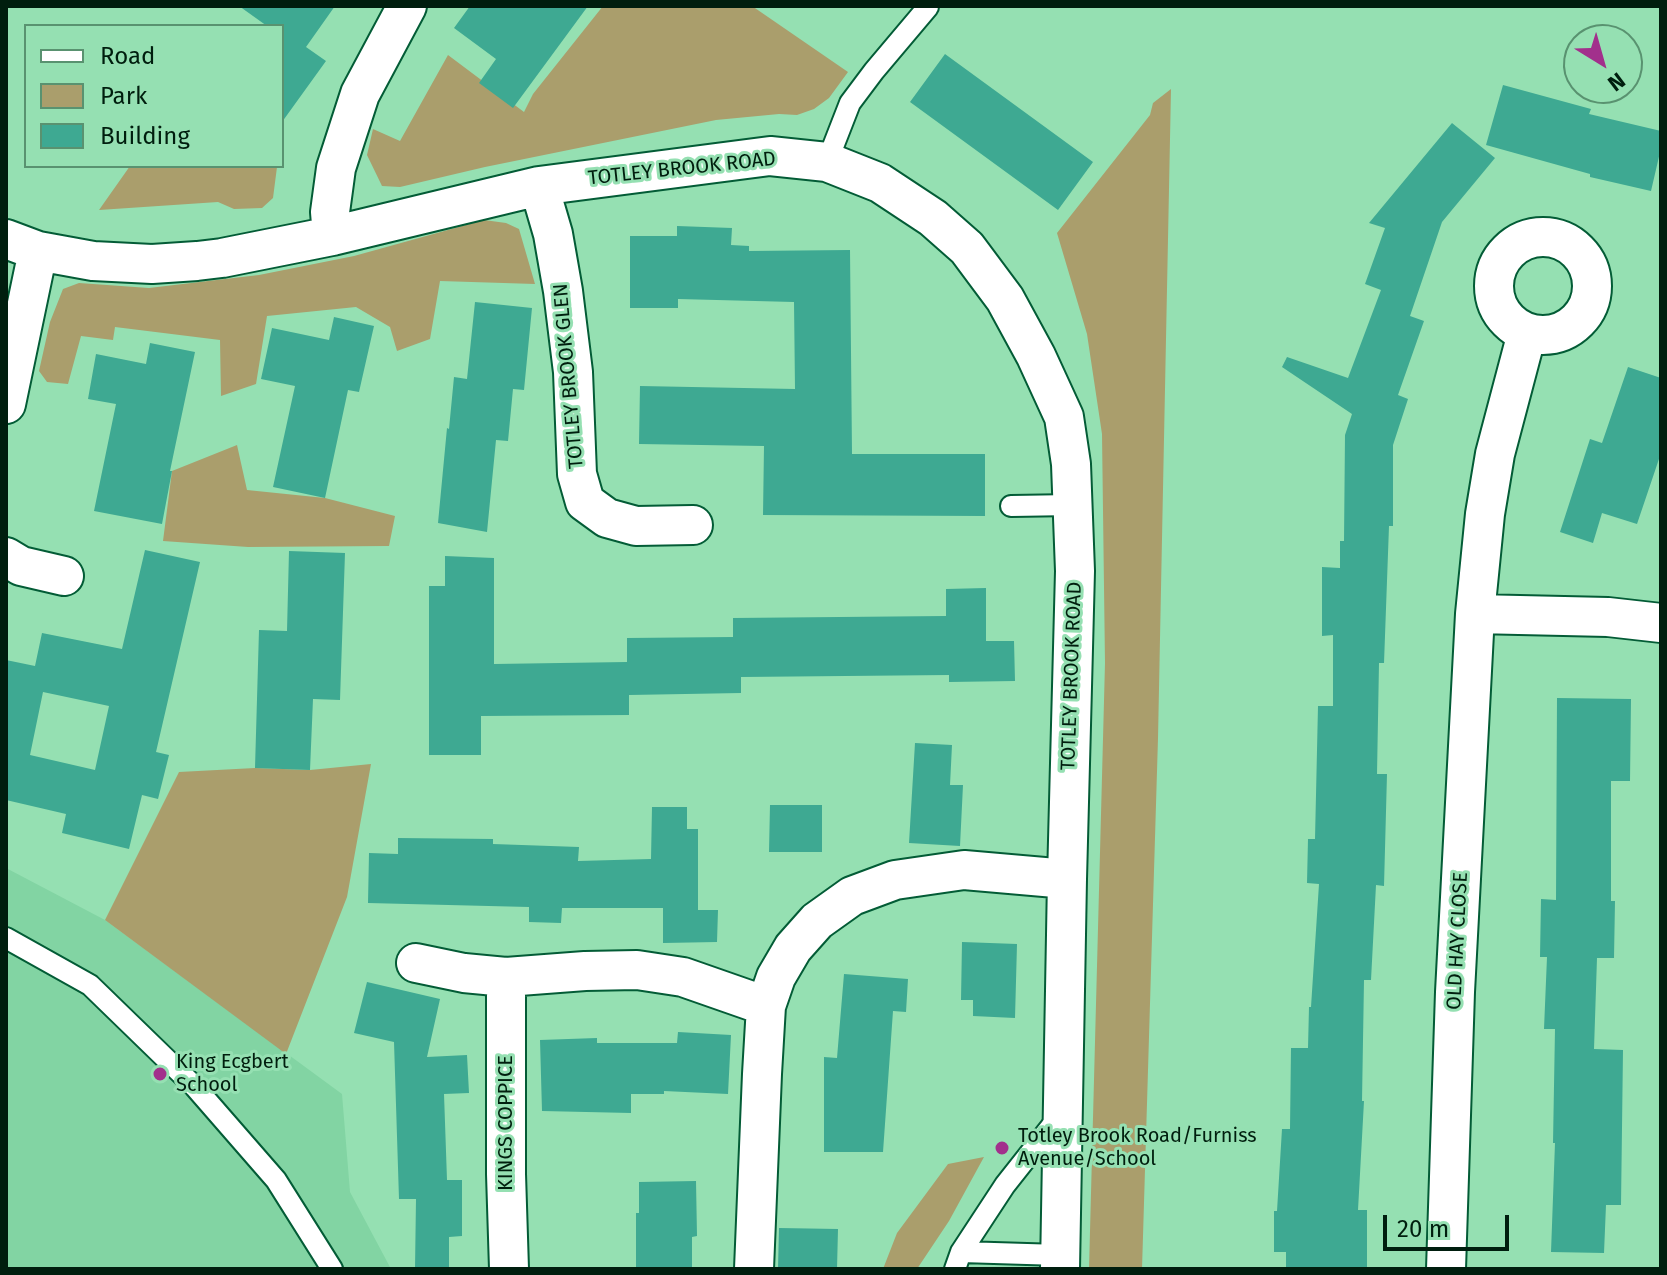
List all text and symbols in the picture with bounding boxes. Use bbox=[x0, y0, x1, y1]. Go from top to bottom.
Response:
legend bbox=[24, 24, 284, 168]
north arrow bbox=[1563, 24, 1643, 104]
text: Road bbox=[100, 42, 155, 70]
text: N bbox=[1603, 67, 1630, 97]
text: Park bbox=[100, 82, 147, 110]
text: Building bbox=[100, 122, 190, 150]
street label: TOTLEY BROOK ROAD bbox=[587, 147, 777, 191]
street label: TOTLEY BROOK GLEN bbox=[549, 282, 589, 470]
street label: TOTLEY BROOK ROAD bbox=[1057, 581, 1087, 771]
street label: OLD HAY CLOSE bbox=[1442, 871, 1474, 1011]
place label: King Ecgbert School bbox=[176, 1050, 289, 1097]
street label: KINGS COPPICE bbox=[494, 1055, 518, 1191]
marker: King Ecgbert School bbox=[151, 1065, 169, 1083]
place label: Totley Brook Road/Furniss Avenue/School bbox=[1018, 1124, 1257, 1171]
marker: Totley Brook Road/Furniss Avenue/School bbox=[993, 1139, 1011, 1157]
scale bar bbox=[1387, 1199, 1513, 1249]
text: 20 m bbox=[1397, 1215, 1449, 1243]

